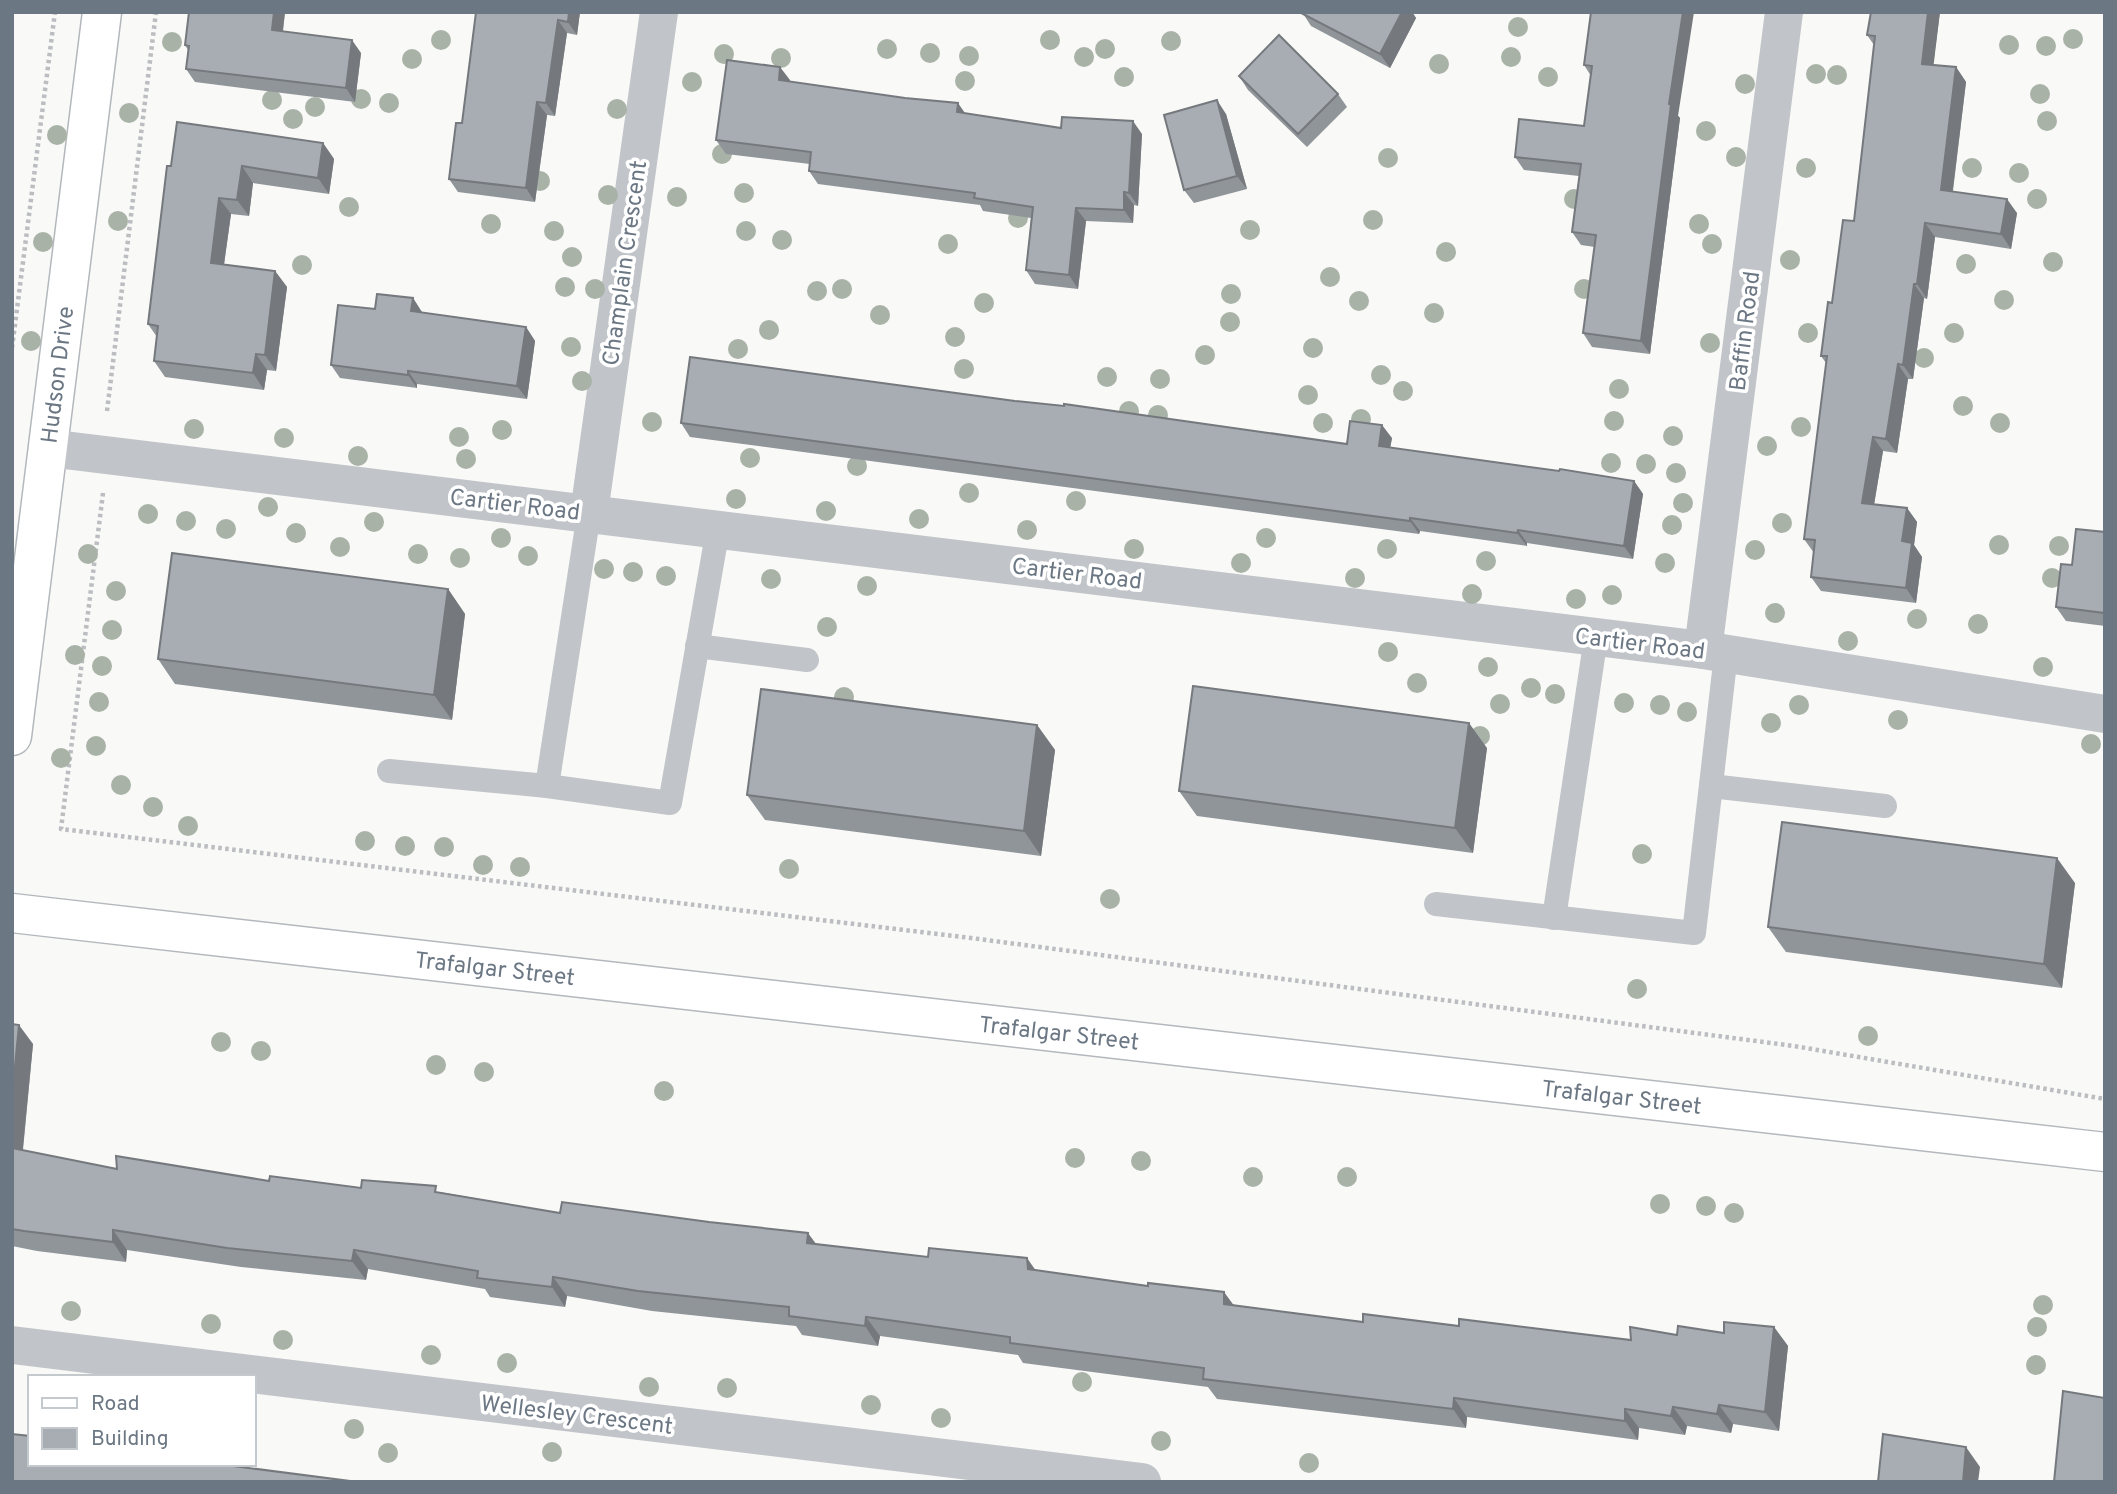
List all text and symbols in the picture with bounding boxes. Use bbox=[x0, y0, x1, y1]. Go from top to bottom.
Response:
street label: Champlain Crescent bbox=[598, 159, 655, 368]
street label: Baffin Road bbox=[1725, 270, 1768, 393]
street label: Hudson Drive bbox=[36, 305, 82, 445]
street label: Cartier Road bbox=[448, 484, 581, 529]
street label: Cartier Road bbox=[1010, 553, 1143, 598]
street label: Cartier Road bbox=[1573, 623, 1706, 668]
street label: Trafalgar Street bbox=[413, 947, 576, 994]
street label: Trafalgar Street bbox=[977, 1012, 1141, 1059]
street label: Trafalgar Street bbox=[1540, 1076, 1703, 1123]
legend bbox=[28, 1375, 256, 1466]
street label: Wellesley Crescent bbox=[479, 1390, 674, 1443]
text: Road bbox=[91, 1391, 140, 1418]
text: Building bbox=[91, 1426, 169, 1453]

